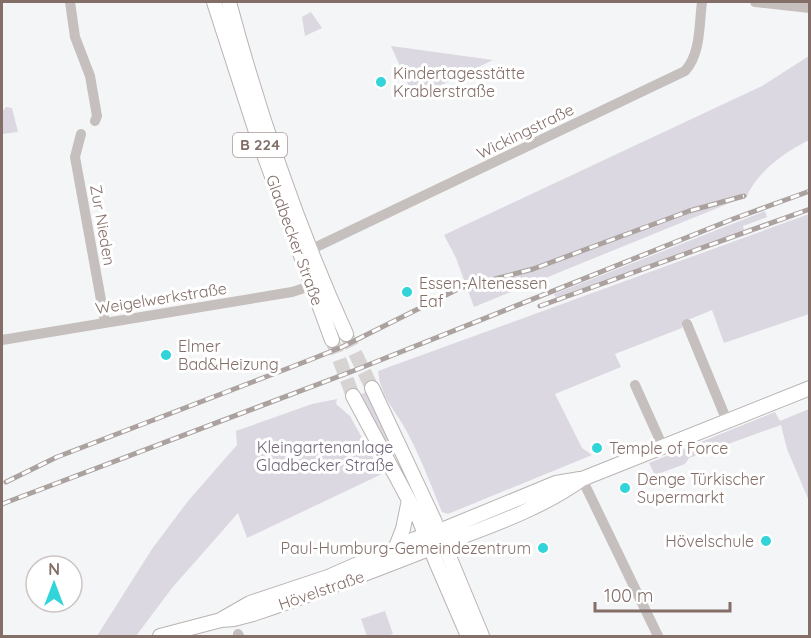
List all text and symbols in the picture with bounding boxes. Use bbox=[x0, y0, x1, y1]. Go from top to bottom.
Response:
place label: Kindertagesstätte Krablerstraße bbox=[393, 63, 525, 101]
marker: Kindertagesstätte Krablerstraße bbox=[374, 75, 388, 89]
street label: Wickingstraße bbox=[473, 99, 577, 163]
road number: B 224 bbox=[233, 133, 287, 157]
street label: Gladbecker Straße bbox=[262, 172, 328, 308]
street label: Zur Nieden bbox=[86, 183, 120, 267]
place label: Essen-Altenessen Eaf bbox=[419, 273, 548, 311]
street label: Weigelwerkstraße bbox=[94, 278, 228, 318]
marker: Essen-Altenessen Eaf bbox=[400, 285, 414, 299]
place label: Elmer Bad&Heizung bbox=[178, 336, 279, 374]
marker: Elmer Bad&Heizung bbox=[159, 348, 173, 362]
park label: Kleingartenanlage Gladbecker Straße bbox=[256, 437, 394, 475]
place label: Temple of Force bbox=[609, 438, 728, 458]
marker: Temple of Force bbox=[590, 441, 604, 455]
place label: Denge Türkischer Supermarkt bbox=[637, 469, 765, 507]
marker: Denge Türkischer Supermarkt bbox=[618, 481, 632, 495]
place label: Hövelschule bbox=[665, 531, 754, 551]
marker: Hövelschule bbox=[759, 534, 773, 548]
place label: Paul-Humburg-Gemeindezentrum bbox=[281, 538, 531, 558]
marker: Paul-Humburg-Gemeindezentrum bbox=[536, 541, 550, 555]
north arrow bbox=[24, 554, 84, 614]
text: N bbox=[48, 559, 60, 579]
street label: Hövelstraße bbox=[275, 566, 367, 614]
scale bar bbox=[595, 575, 730, 613]
text: 100 m bbox=[604, 584, 653, 607]

